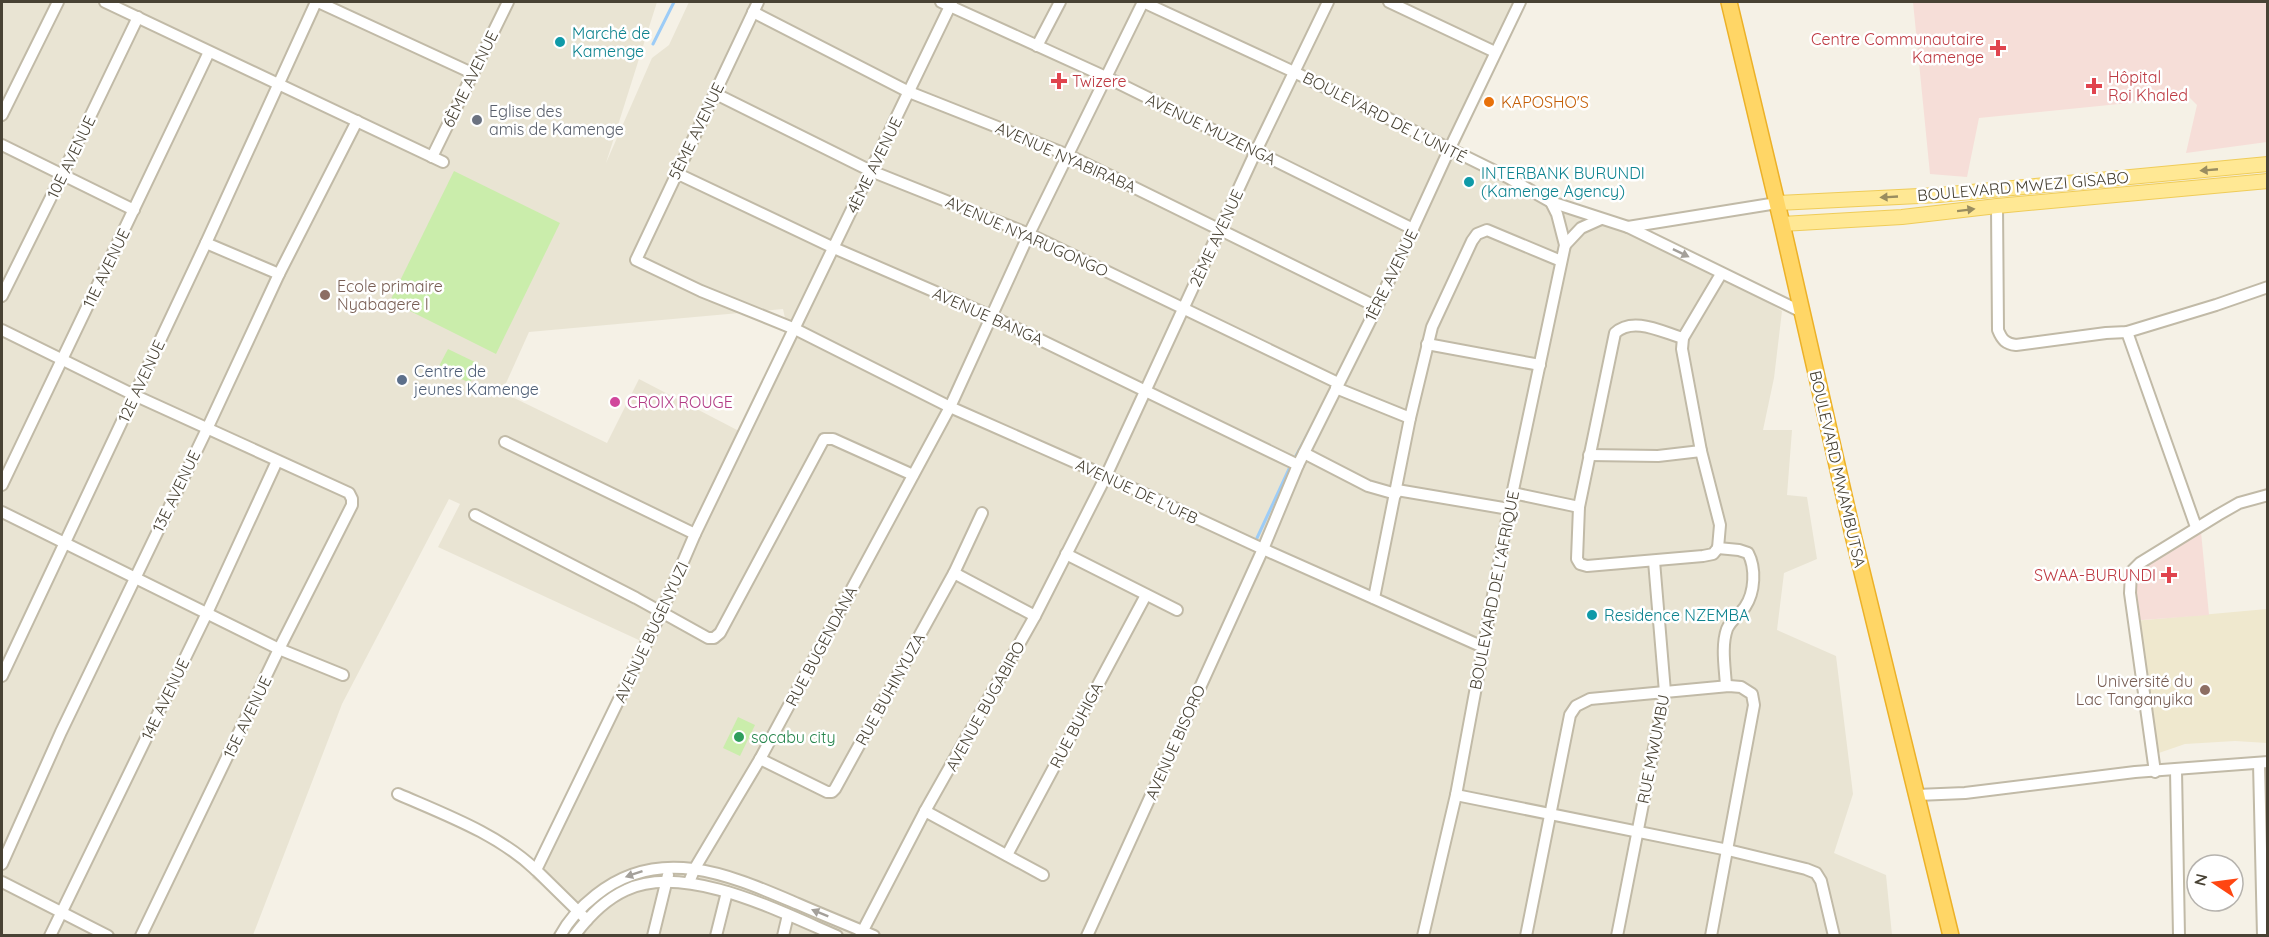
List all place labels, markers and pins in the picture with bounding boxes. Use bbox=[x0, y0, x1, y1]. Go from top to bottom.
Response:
place label: Marché de Kamenge bbox=[572, 23, 650, 61]
place label: Centre Communautaire Kamenge bbox=[1811, 29, 1984, 67]
marker: Marché de Kamenge bbox=[553, 35, 567, 49]
marker: Centre Communautaire Kamenge bbox=[1989, 39, 2007, 57]
place label: Hôpital Roi Khaled bbox=[2108, 67, 2188, 105]
place label: Twizere bbox=[1072, 71, 1127, 91]
marker: Twizere bbox=[1050, 72, 1068, 90]
marker: Hôpital Roi Khaled bbox=[2085, 77, 2103, 95]
place label: KAPOSHO'S bbox=[1501, 92, 1589, 112]
marker: KAPOSHO'S bbox=[1482, 95, 1496, 109]
place label: Eglise des amis de Kamenge bbox=[489, 101, 624, 139]
marker: Eglise des amis de Kamenge bbox=[470, 113, 484, 127]
place label: INTERBANK BURUNDI (Kamenge Agency) bbox=[1481, 163, 1645, 201]
marker: INTERBANK BURUNDI (Kamenge Agency) bbox=[1462, 175, 1476, 189]
place label: Ecole primaire Nyabagere I bbox=[337, 276, 443, 314]
marker: Ecole primaire Nyabagere I bbox=[318, 288, 332, 302]
place label: Centre de jeunes Kamenge bbox=[413, 361, 539, 399]
marker: Centre de jeunes Kamenge bbox=[395, 373, 409, 387]
place label: CROIX ROUGE bbox=[627, 392, 733, 412]
marker: CROIX ROUGE bbox=[608, 395, 622, 409]
place label: SWAA-BURUNDI bbox=[2034, 565, 2156, 585]
marker: SWAA-BURUNDI bbox=[2160, 566, 2178, 584]
place label: Residence NZEMBA bbox=[1604, 605, 1749, 625]
marker: Residence NZEMBA bbox=[1585, 608, 1599, 622]
place label: Université du Lac Tanganyika bbox=[2076, 671, 2193, 709]
marker: Université du Lac Tanganyika bbox=[2198, 683, 2212, 697]
place label: socabu city bbox=[751, 727, 836, 747]
marker: socabu city bbox=[732, 730, 746, 744]

